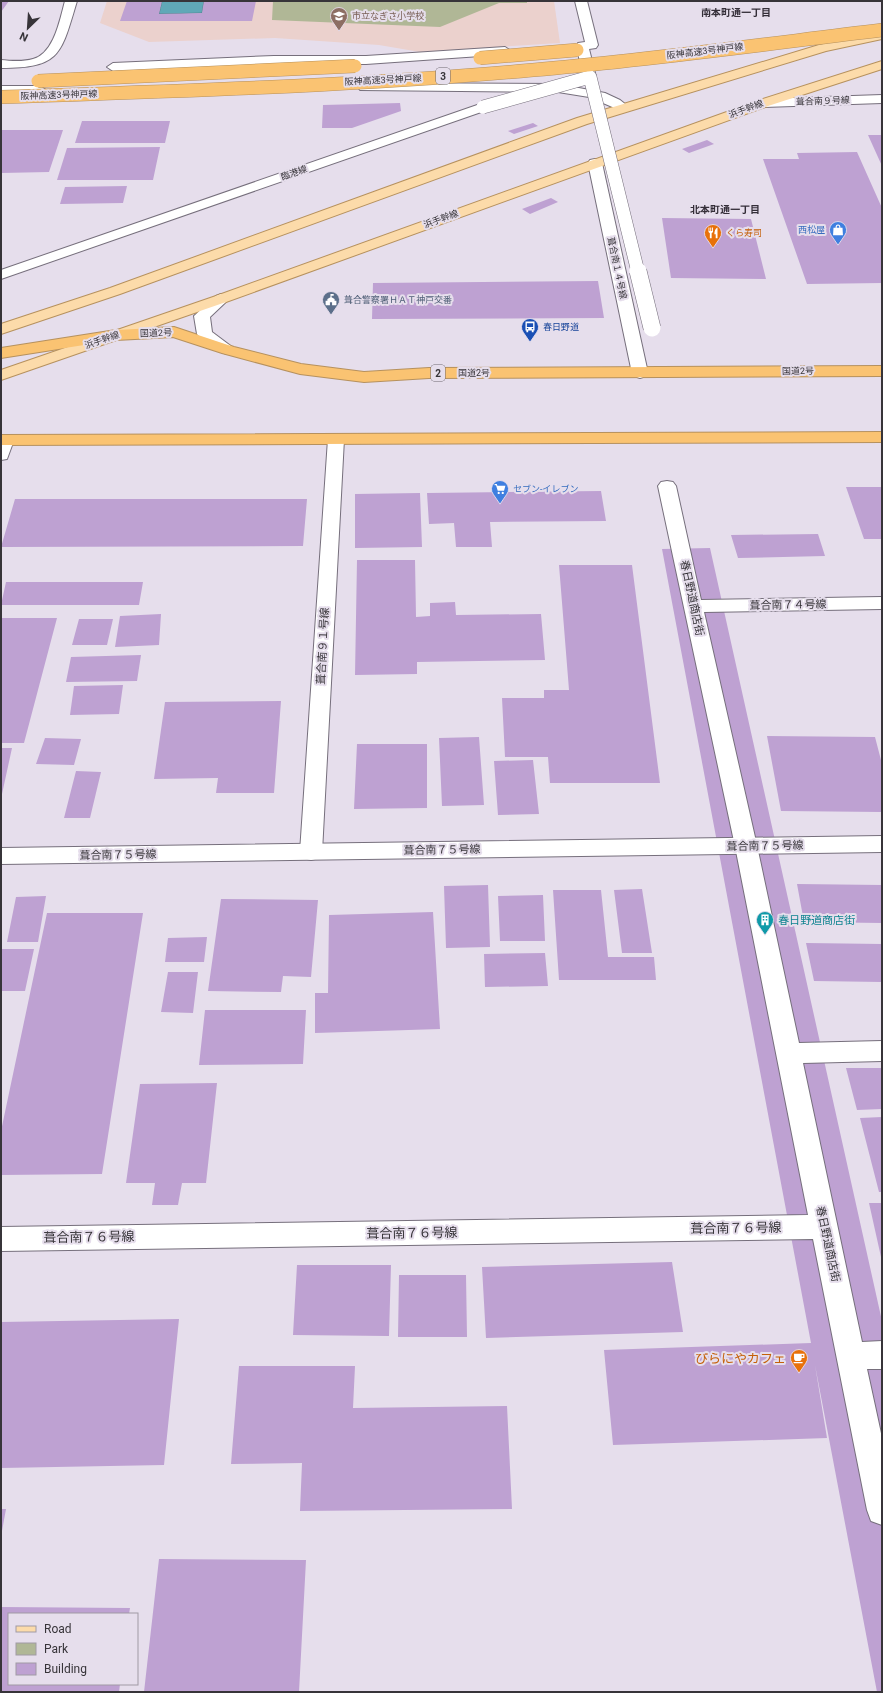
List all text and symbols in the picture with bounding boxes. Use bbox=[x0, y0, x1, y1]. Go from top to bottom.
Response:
school or university icon: 市立なぎさ小学校 bbox=[329, 6, 349, 31]
district label: 南本町通一丁目 bbox=[701, 7, 771, 18]
north arrow bbox=[8, 8, 48, 48]
place label: 市立なぎさ小学校 bbox=[352, 11, 424, 21]
text: N bbox=[18, 29, 30, 44]
street label: 阪神高速3号神戸線 bbox=[666, 41, 745, 61]
road number: 3 bbox=[436, 68, 450, 84]
street label: 阪神高速3号神戸線 bbox=[344, 73, 423, 87]
street label: 阪神高速3号神戸線 bbox=[20, 89, 99, 101]
street label: 葺合南９号線 bbox=[796, 95, 851, 107]
street label: 浜手幹線 bbox=[727, 98, 766, 120]
street label: 臨港線 bbox=[280, 164, 309, 182]
district label: 北本町通一丁目 bbox=[690, 204, 760, 215]
street label: 浜手幹線 bbox=[422, 208, 461, 230]
shop icon: 西松屋 bbox=[828, 220, 848, 245]
restaurant icon: くら寿司 bbox=[703, 223, 723, 248]
place label: 西松屋 bbox=[798, 225, 825, 235]
place label: くら寿司 bbox=[726, 228, 762, 238]
street label: 葺合南１４号線 bbox=[606, 236, 629, 301]
public building icon: 葺合警察署ＨＡＴ神戸交番 bbox=[321, 290, 341, 315]
place label: 葺合警察署ＨＡＴ神戸交番 bbox=[344, 295, 452, 305]
bus stop icon: 春日野道 bbox=[520, 317, 540, 342]
place label: 春日野道 bbox=[543, 322, 579, 332]
street label: 国道2号 bbox=[140, 327, 172, 339]
street label: 浜手幹線 bbox=[83, 329, 122, 351]
road number: 2 bbox=[431, 365, 445, 381]
street label: 国道2号 bbox=[782, 366, 814, 376]
street label: 国道2号 bbox=[458, 368, 490, 378]
supermarket icon: セブン-イレブン bbox=[490, 479, 510, 504]
place label: セブン-イレブン bbox=[513, 484, 579, 494]
street label: 春日野道商店街 bbox=[678, 559, 706, 637]
street label: 葺合南７４号線 bbox=[749, 598, 827, 612]
street label: 葺合南９１号線 bbox=[314, 607, 332, 685]
street label: 葺合南７５号線 bbox=[726, 839, 804, 853]
street label: 葺合南７５号線 bbox=[403, 843, 481, 857]
street label: 葺合南７５号線 bbox=[79, 848, 157, 862]
building icon: 春日野道商店街 bbox=[755, 910, 775, 935]
place label: 春日野道商店街 bbox=[778, 914, 855, 927]
street label: 春日野道商店街 bbox=[814, 1205, 842, 1283]
street label: 葺合南７６号線 bbox=[690, 1220, 782, 1236]
street label: 葺合南７６号線 bbox=[366, 1225, 458, 1241]
street label: 葺合南７６号線 bbox=[43, 1229, 135, 1245]
cafe icon: ぴらにやカフェ bbox=[789, 1348, 809, 1373]
place label: ぴらにやカフェ bbox=[695, 1351, 786, 1366]
legend bbox=[8, 1613, 138, 1685]
text: Road bbox=[44, 1622, 72, 1636]
text: Park bbox=[44, 1642, 69, 1656]
text: Building bbox=[44, 1662, 87, 1676]

